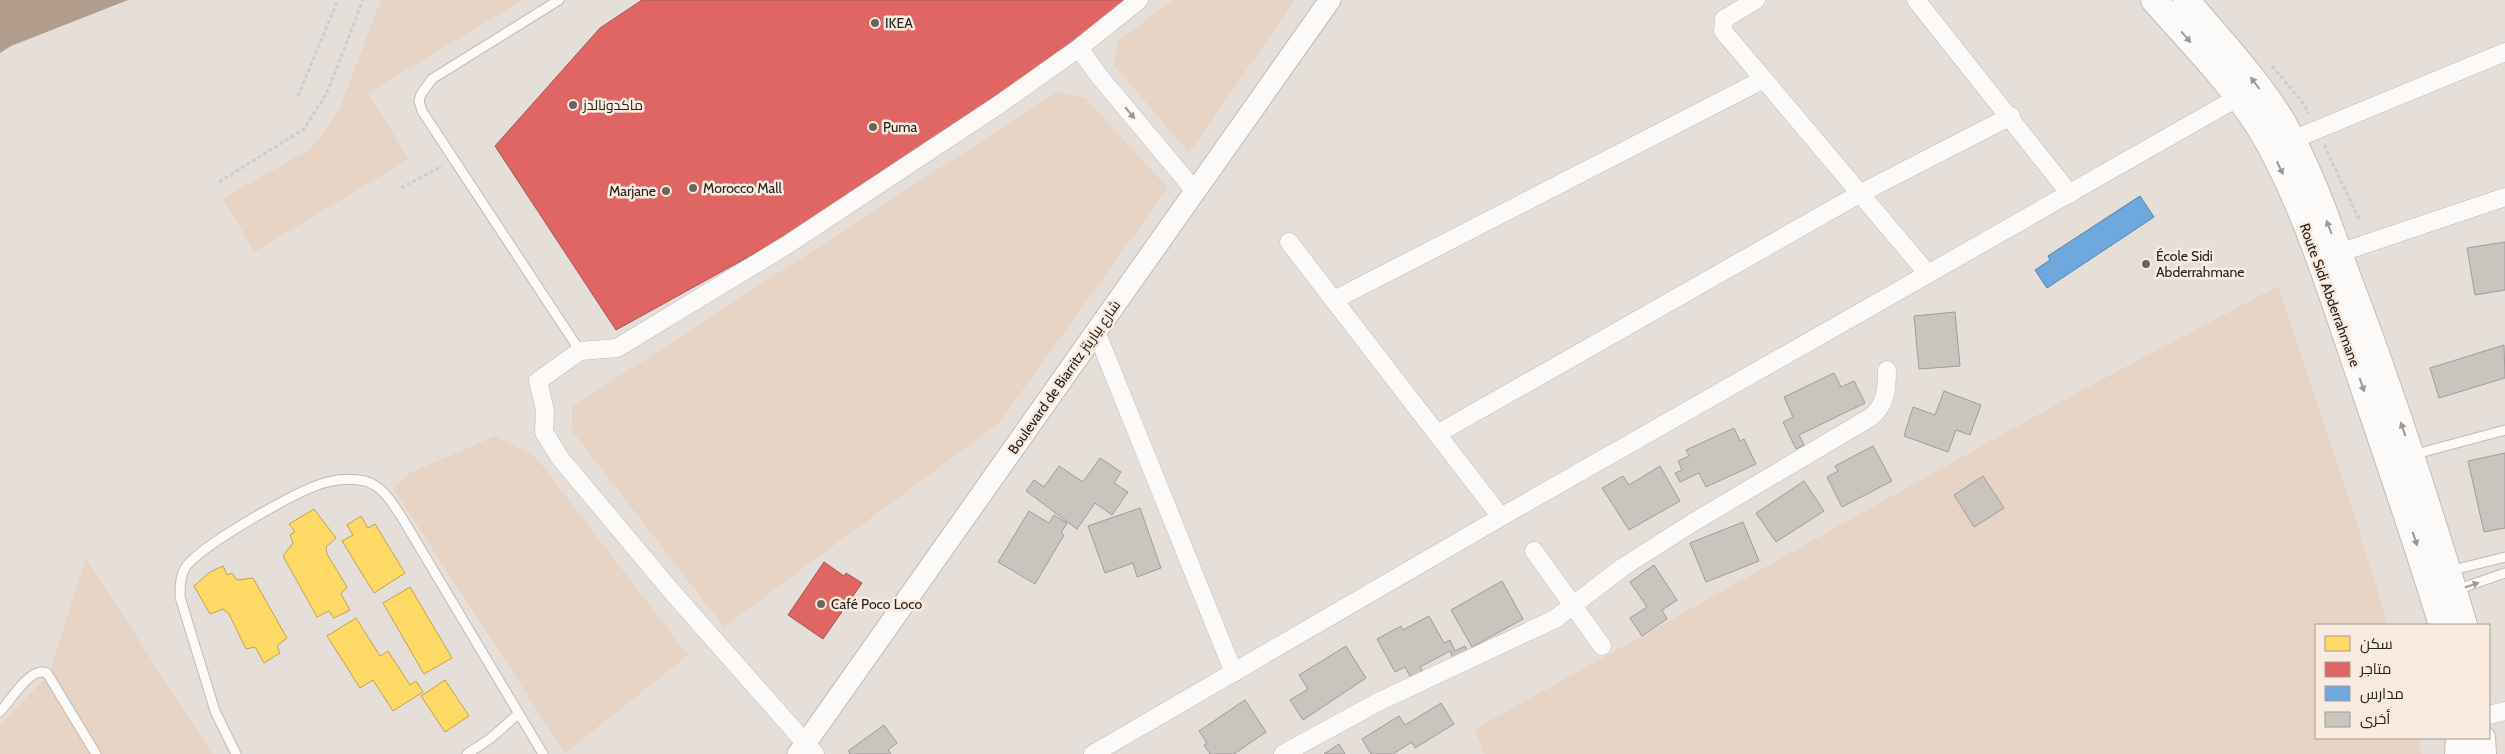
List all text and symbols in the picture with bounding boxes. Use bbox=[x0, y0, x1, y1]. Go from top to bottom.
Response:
place label: IKEA bbox=[885, 14, 913, 32]
marker: IKEA bbox=[869, 17, 881, 29]
one-way arrow bbox=[2180, 30, 2191, 43]
one-way arrow bbox=[2250, 76, 2260, 90]
place label: ماكدونالدز bbox=[582, 96, 643, 114]
marker: ماكدونالدز bbox=[567, 99, 579, 111]
one-way arrow bbox=[1124, 107, 1135, 119]
place label: Puma bbox=[883, 118, 918, 136]
marker: Puma bbox=[867, 121, 879, 133]
one-way arrow bbox=[2277, 161, 2285, 175]
place label: Morocco Mall bbox=[703, 179, 783, 197]
place label: Marjane bbox=[609, 182, 656, 200]
marker: Morocco Mall bbox=[687, 182, 699, 194]
marker: Marjane bbox=[660, 185, 672, 197]
one-way arrow bbox=[2325, 219, 2333, 234]
street label: Route Sidi Abderrahmane bbox=[2296, 221, 2364, 369]
place label: École Sidi Abderrahmane bbox=[2156, 247, 2244, 281]
marker: École Sidi Abderrahmane bbox=[2140, 258, 2152, 270]
street label: Boulevard de Biarritz شارع بياريتز bbox=[1004, 297, 1124, 457]
one-way arrow bbox=[2359, 378, 2367, 393]
one-way arrow bbox=[2399, 421, 2406, 436]
one-way arrow bbox=[2411, 532, 2419, 547]
one-way arrow bbox=[2464, 581, 2479, 588]
place label: Café Poco Loco bbox=[831, 595, 923, 613]
marker: Café Poco Loco bbox=[815, 598, 827, 610]
legend bbox=[2315, 624, 2490, 739]
text: سكن bbox=[2360, 635, 2393, 654]
text: متاجر bbox=[2359, 660, 2391, 678]
text: مدارس bbox=[2360, 685, 2404, 704]
text: أخرى bbox=[2360, 709, 2390, 729]

